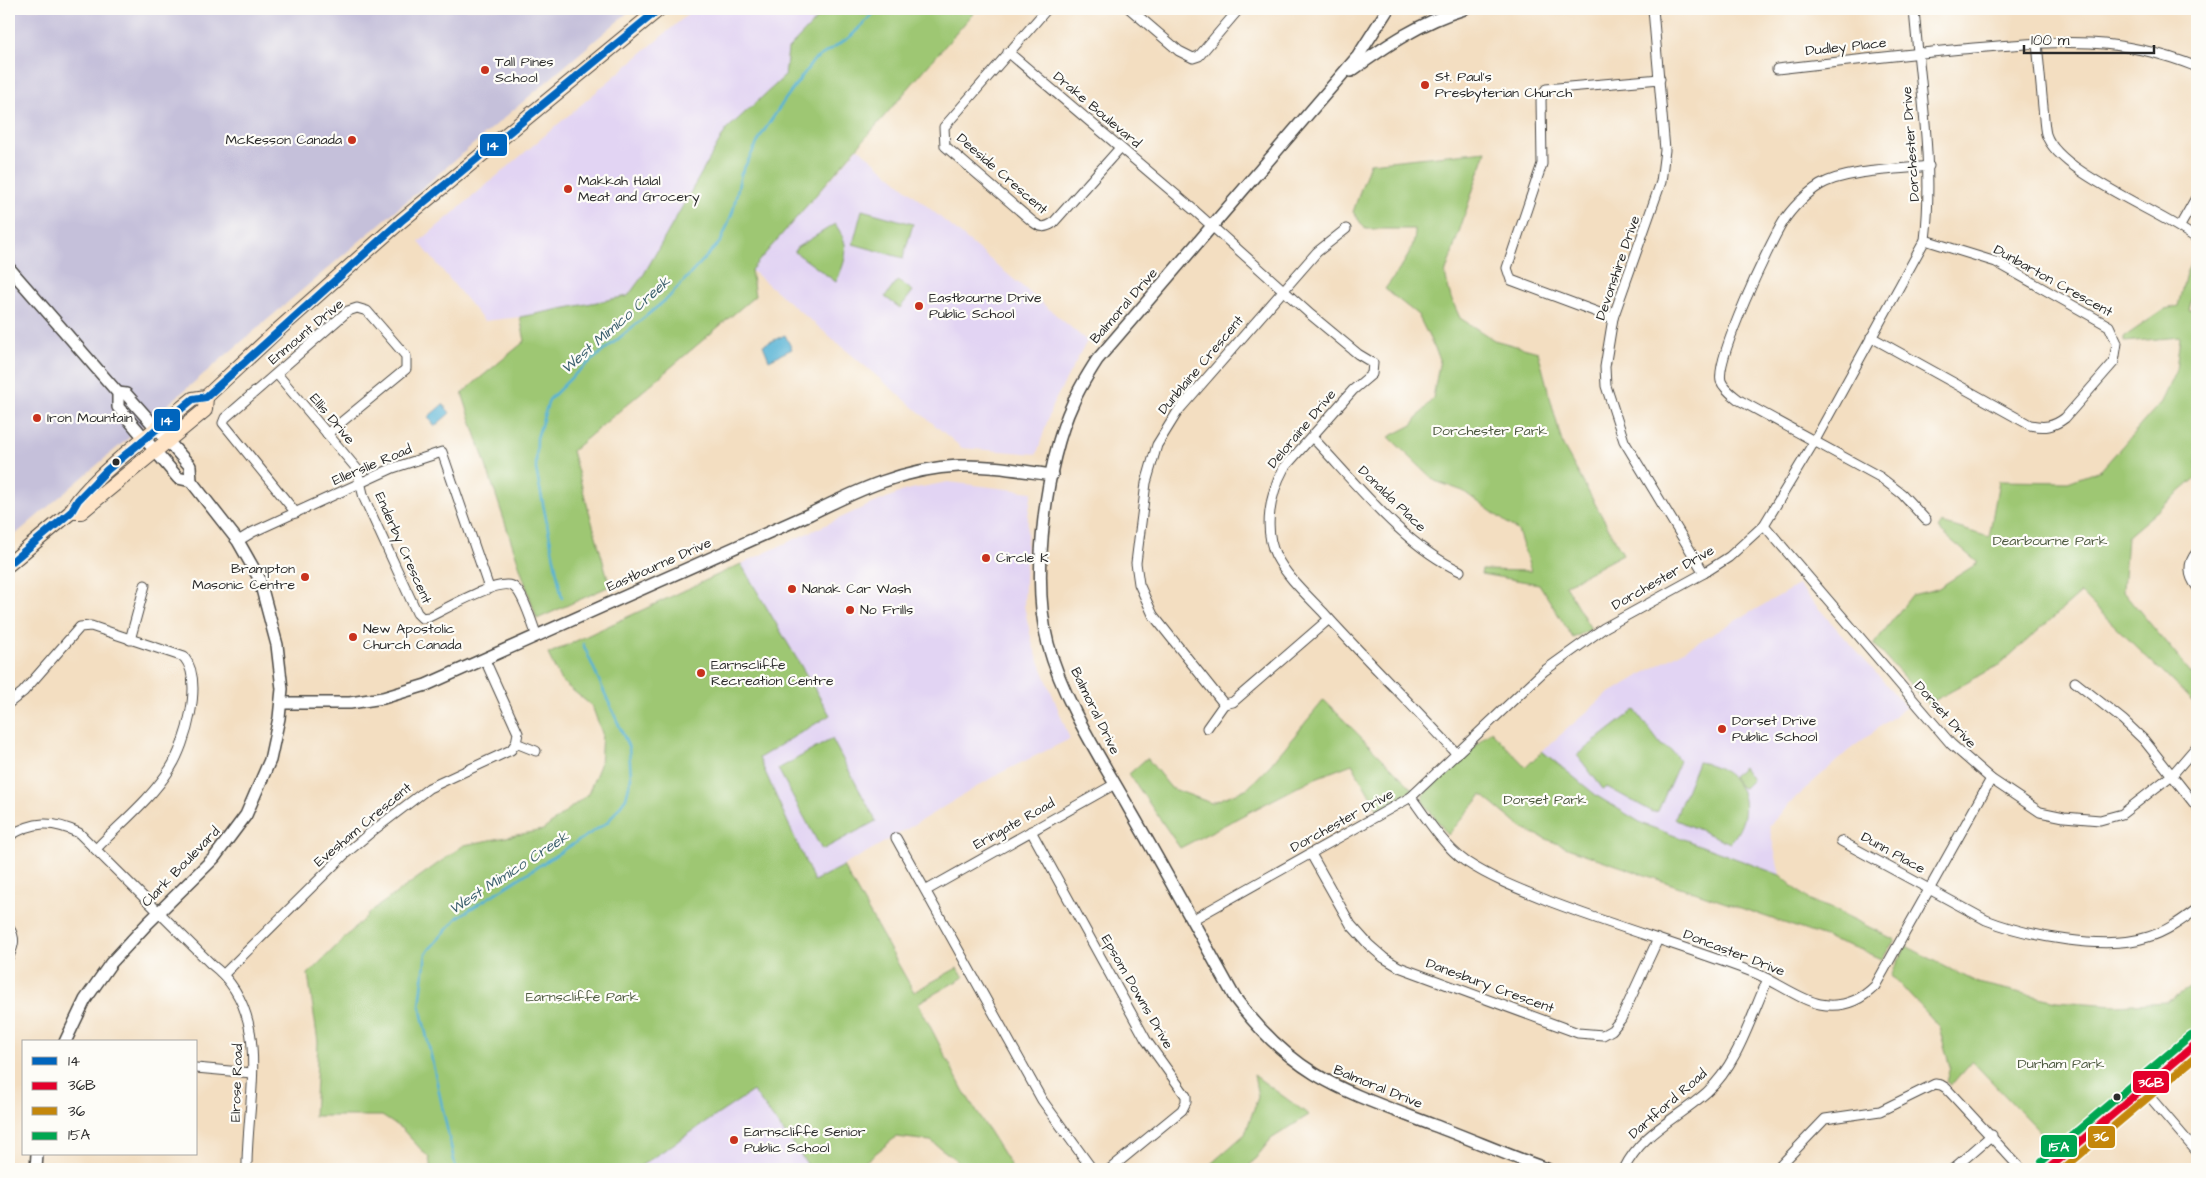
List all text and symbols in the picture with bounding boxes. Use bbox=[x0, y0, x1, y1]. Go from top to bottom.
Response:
scale bar bbox=[2024, 22, 2154, 54]
text: 100 m bbox=[2031, 30, 2070, 51]
street label: Dudley Place bbox=[1805, 33, 1888, 61]
place label: Tall Pines School bbox=[495, 52, 554, 88]
marker: Tall Pines School bbox=[479, 64, 491, 76]
street label: Drake Boulevard bbox=[1049, 67, 1145, 153]
place label: St. Paul's Presbyterian Church bbox=[1435, 67, 1572, 103]
marker: St. Paul's Presbyterian Church bbox=[1419, 79, 1431, 91]
street label: Dorchester Drive bbox=[1897, 85, 1925, 202]
street label: Deeside Crescent bbox=[952, 129, 1052, 220]
place label: McKesson Canada bbox=[226, 130, 342, 150]
line badge: 14 bbox=[479, 133, 508, 157]
marker: McKesson Canada bbox=[346, 134, 358, 146]
text: 14 bbox=[487, 136, 499, 156]
place label: Makkah Halal Meat and Grocery bbox=[578, 171, 700, 207]
marker: Makkah Halal Meat and Grocery bbox=[562, 183, 574, 195]
street label: Devonshire Drive bbox=[1591, 213, 1645, 323]
street label: Dunbarton Crescent bbox=[1990, 240, 2116, 322]
street label: Balmoral Drive bbox=[1085, 263, 1163, 348]
water label: West Mimico Creek bbox=[557, 271, 676, 378]
place label: Eastbourne Drive Public School bbox=[929, 288, 1042, 324]
street label: Enmount Drive bbox=[264, 294, 348, 370]
marker: Eastbourne Drive Public School bbox=[913, 300, 925, 312]
street label: Dunblaine Crescent bbox=[1153, 311, 1249, 419]
street label: Deloraine Drive bbox=[1263, 385, 1341, 473]
street label: Ellis Drive bbox=[305, 389, 360, 449]
place label: Iron Mountain bbox=[47, 408, 133, 428]
line badge: 14 bbox=[153, 408, 181, 432]
text: 14 bbox=[161, 411, 173, 431]
marker: Iron Mountain bbox=[31, 412, 43, 424]
park label: Dorchester Park bbox=[1433, 421, 1547, 441]
street label: Ellerslie Road bbox=[329, 439, 415, 491]
unlabelled marker bbox=[111, 457, 121, 467]
street label: Donalda Place bbox=[1353, 461, 1431, 537]
street label: Enderby Crescent bbox=[369, 489, 437, 607]
park label: Dearbourne Park bbox=[1993, 531, 2108, 551]
street label: Eastbourne Drive bbox=[603, 533, 715, 597]
street label: Dorchester Drive bbox=[1608, 540, 1718, 616]
place label: Circle K bbox=[996, 548, 1049, 568]
marker: Circle K bbox=[980, 552, 992, 564]
place label: Brampton Masonic Centre bbox=[192, 559, 295, 595]
marker: Brampton Masonic Centre bbox=[299, 571, 311, 583]
place label: Nanak Car Wash bbox=[802, 579, 911, 599]
marker: Nanak Car Wash bbox=[786, 583, 798, 595]
place label: No Frills bbox=[860, 600, 913, 620]
marker: No Frills bbox=[844, 604, 856, 616]
place label: New Apostolic Church Canada bbox=[363, 619, 462, 655]
marker: New Apostolic Church Canada bbox=[347, 631, 359, 643]
place label: Earnscliffe Recreation Centre bbox=[711, 655, 834, 691]
street label: Balmoral Drive bbox=[1065, 664, 1125, 758]
marker: Earnscliffe Recreation Centre bbox=[695, 667, 707, 679]
street label: Dorset Drive bbox=[1909, 677, 1981, 753]
place label: Dorset Drive Public School bbox=[1732, 711, 1817, 747]
marker: Dorset Drive Public School bbox=[1716, 723, 1728, 735]
street label: Evesham Crescent bbox=[310, 778, 416, 872]
street label: Dorchester Drive bbox=[1287, 784, 1398, 858]
park label: Dorset Park bbox=[1504, 790, 1587, 810]
street label: Eringate Road bbox=[970, 793, 1058, 855]
street label: Clark Boulevard bbox=[137, 822, 225, 912]
water label: West Mimico Creek bbox=[445, 826, 574, 920]
street label: Dunn Place bbox=[1857, 827, 1929, 879]
street label: Doncaster Drive bbox=[1680, 924, 1788, 982]
street label: Epsom Downs Drive bbox=[1096, 931, 1178, 1053]
street label: Danesbury Crescent bbox=[1423, 953, 1557, 1019]
park label: Earnscliffe Park bbox=[526, 987, 639, 1007]
legend bbox=[22, 1040, 198, 1156]
street label: Elrose Road bbox=[226, 1043, 248, 1123]
text: 14 bbox=[68, 1051, 80, 1072]
park label: Durham Park bbox=[2018, 1054, 2105, 1074]
street label: Balmoral Drive bbox=[1330, 1060, 1426, 1114]
street label: Dartford Road bbox=[1624, 1064, 1712, 1144]
line badge: 36B bbox=[2132, 1070, 2170, 1094]
text: 36B bbox=[2137, 1073, 2164, 1093]
text: 36B bbox=[68, 1075, 96, 1096]
unlabelled marker bbox=[2112, 1092, 2122, 1102]
text: 36 bbox=[68, 1101, 86, 1122]
place label: Earnscliffe Senior Public School bbox=[744, 1122, 866, 1158]
text: 15A bbox=[68, 1125, 91, 1146]
line badge: 36 bbox=[2087, 1125, 2116, 1149]
text: 36 bbox=[2092, 1127, 2109, 1147]
marker: Earnscliffe Senior Public School bbox=[728, 1134, 740, 1146]
line badge: 15A bbox=[2040, 1134, 2078, 1158]
text: 15A bbox=[2049, 1137, 2070, 1157]

